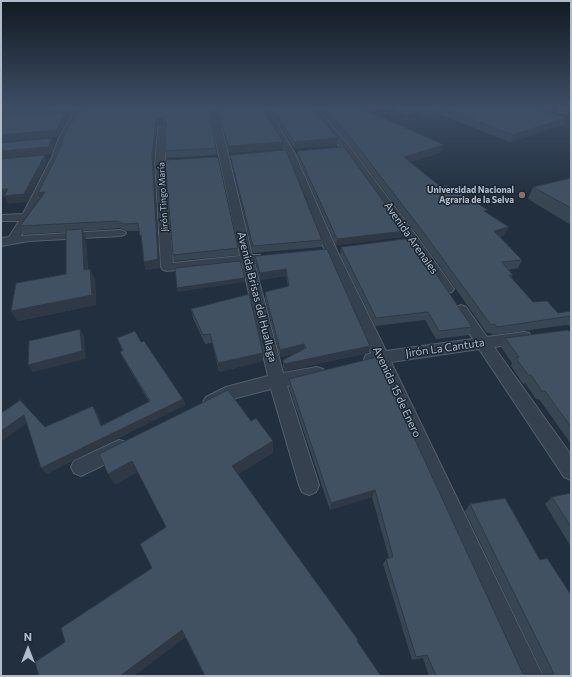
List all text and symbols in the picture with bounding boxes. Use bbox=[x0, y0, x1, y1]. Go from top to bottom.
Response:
street label: Jirón Tingo María bbox=[156, 162, 170, 232]
place label: Universidad Nacional Agraria de la Selva bbox=[427, 185, 514, 206]
marker: Universidad Nacional Agraria de la Selva bbox=[517, 190, 527, 200]
street label: Avenida Arenales bbox=[381, 199, 441, 277]
street label: Avenida Brisas del Huallaga bbox=[234, 230, 280, 364]
street label: Jirón La Cantuta bbox=[405, 336, 485, 360]
street label: Avenida 15 de Enero bbox=[370, 345, 424, 439]
north arrow bbox=[8, 629, 48, 669]
text: N bbox=[24, 630, 32, 643]

